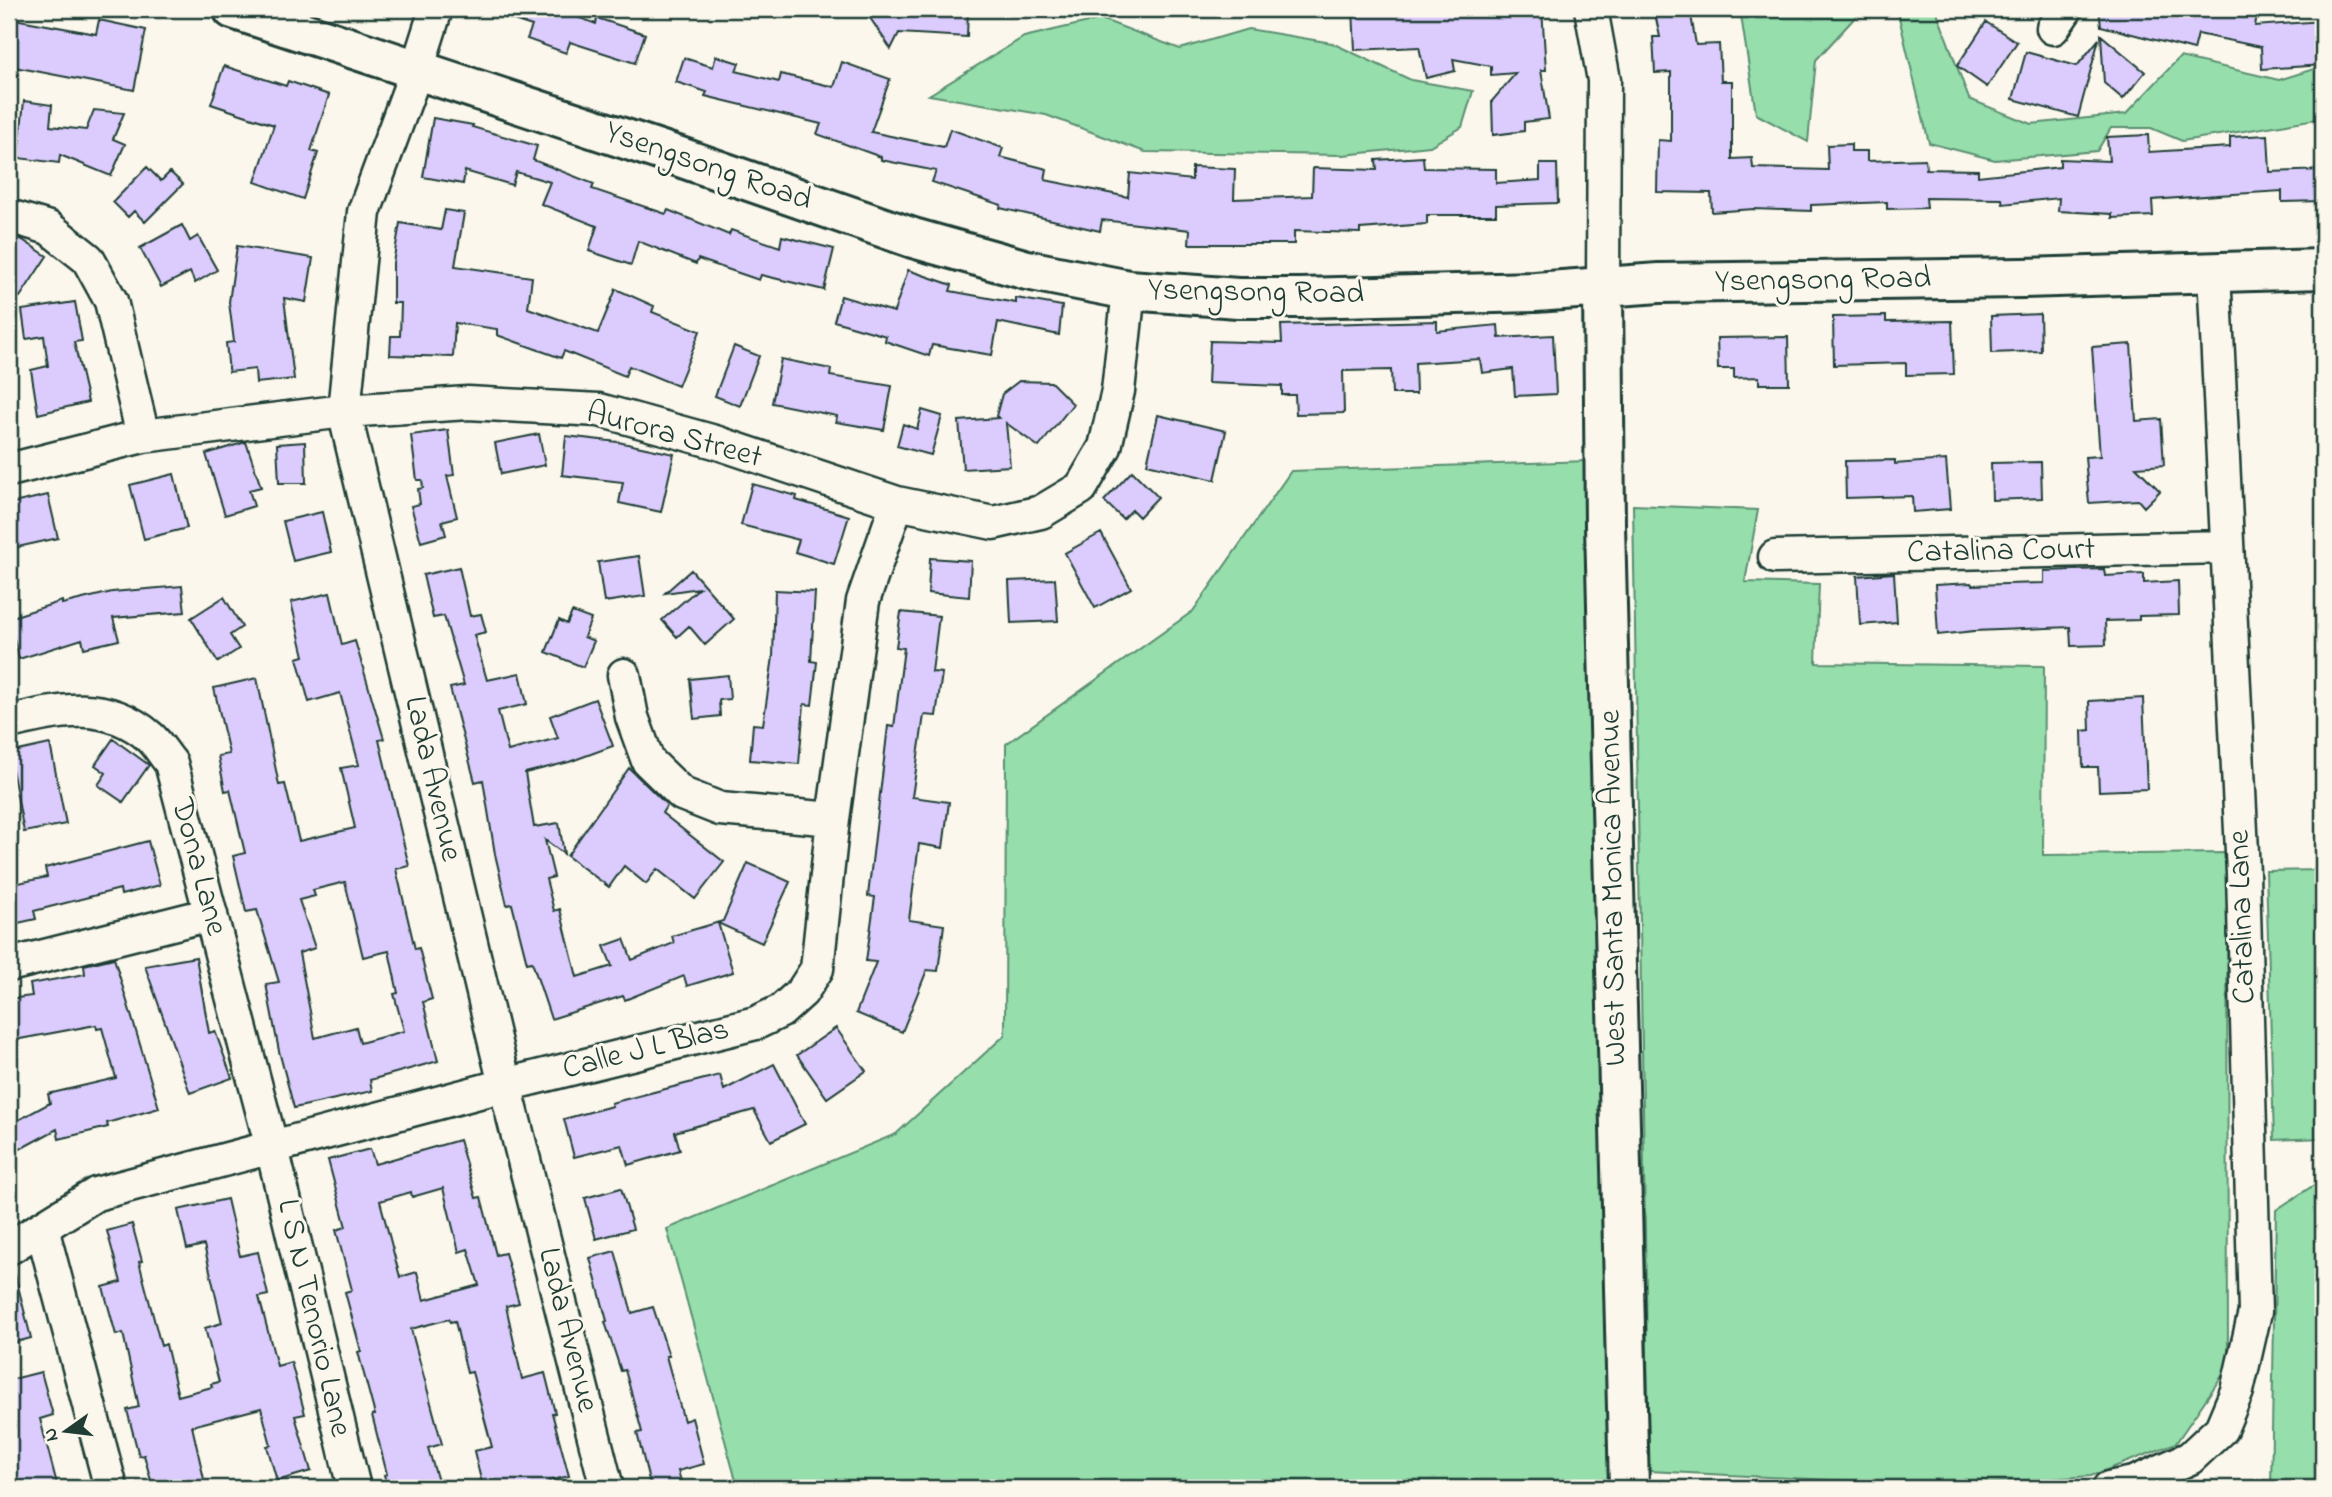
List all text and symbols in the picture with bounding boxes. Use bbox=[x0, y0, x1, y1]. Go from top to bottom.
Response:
street label: Ysengsong Road bbox=[598, 110, 818, 224]
street label: Ysengsong Road bbox=[1715, 256, 1932, 306]
street label: Ysengsong Road bbox=[1148, 268, 1365, 318]
street label: Aurora Street bbox=[581, 390, 767, 482]
street label: Catalina Court bbox=[1907, 527, 2096, 577]
street label: Lada Avenue bbox=[390, 692, 474, 867]
street label: West Santa Monica Avenue bbox=[1587, 709, 1641, 1067]
street label: Dona Lane bbox=[157, 792, 239, 942]
street label: Catalina Lane bbox=[2216, 828, 2270, 1005]
street label: Calle J L Blas bbox=[558, 1007, 734, 1093]
street label: L S N Tenorio Lane bbox=[263, 1195, 363, 1442]
street label: Lada Avenue bbox=[524, 1243, 610, 1418]
north arrow bbox=[32, 1396, 102, 1466]
text: N bbox=[37, 1425, 67, 1444]

